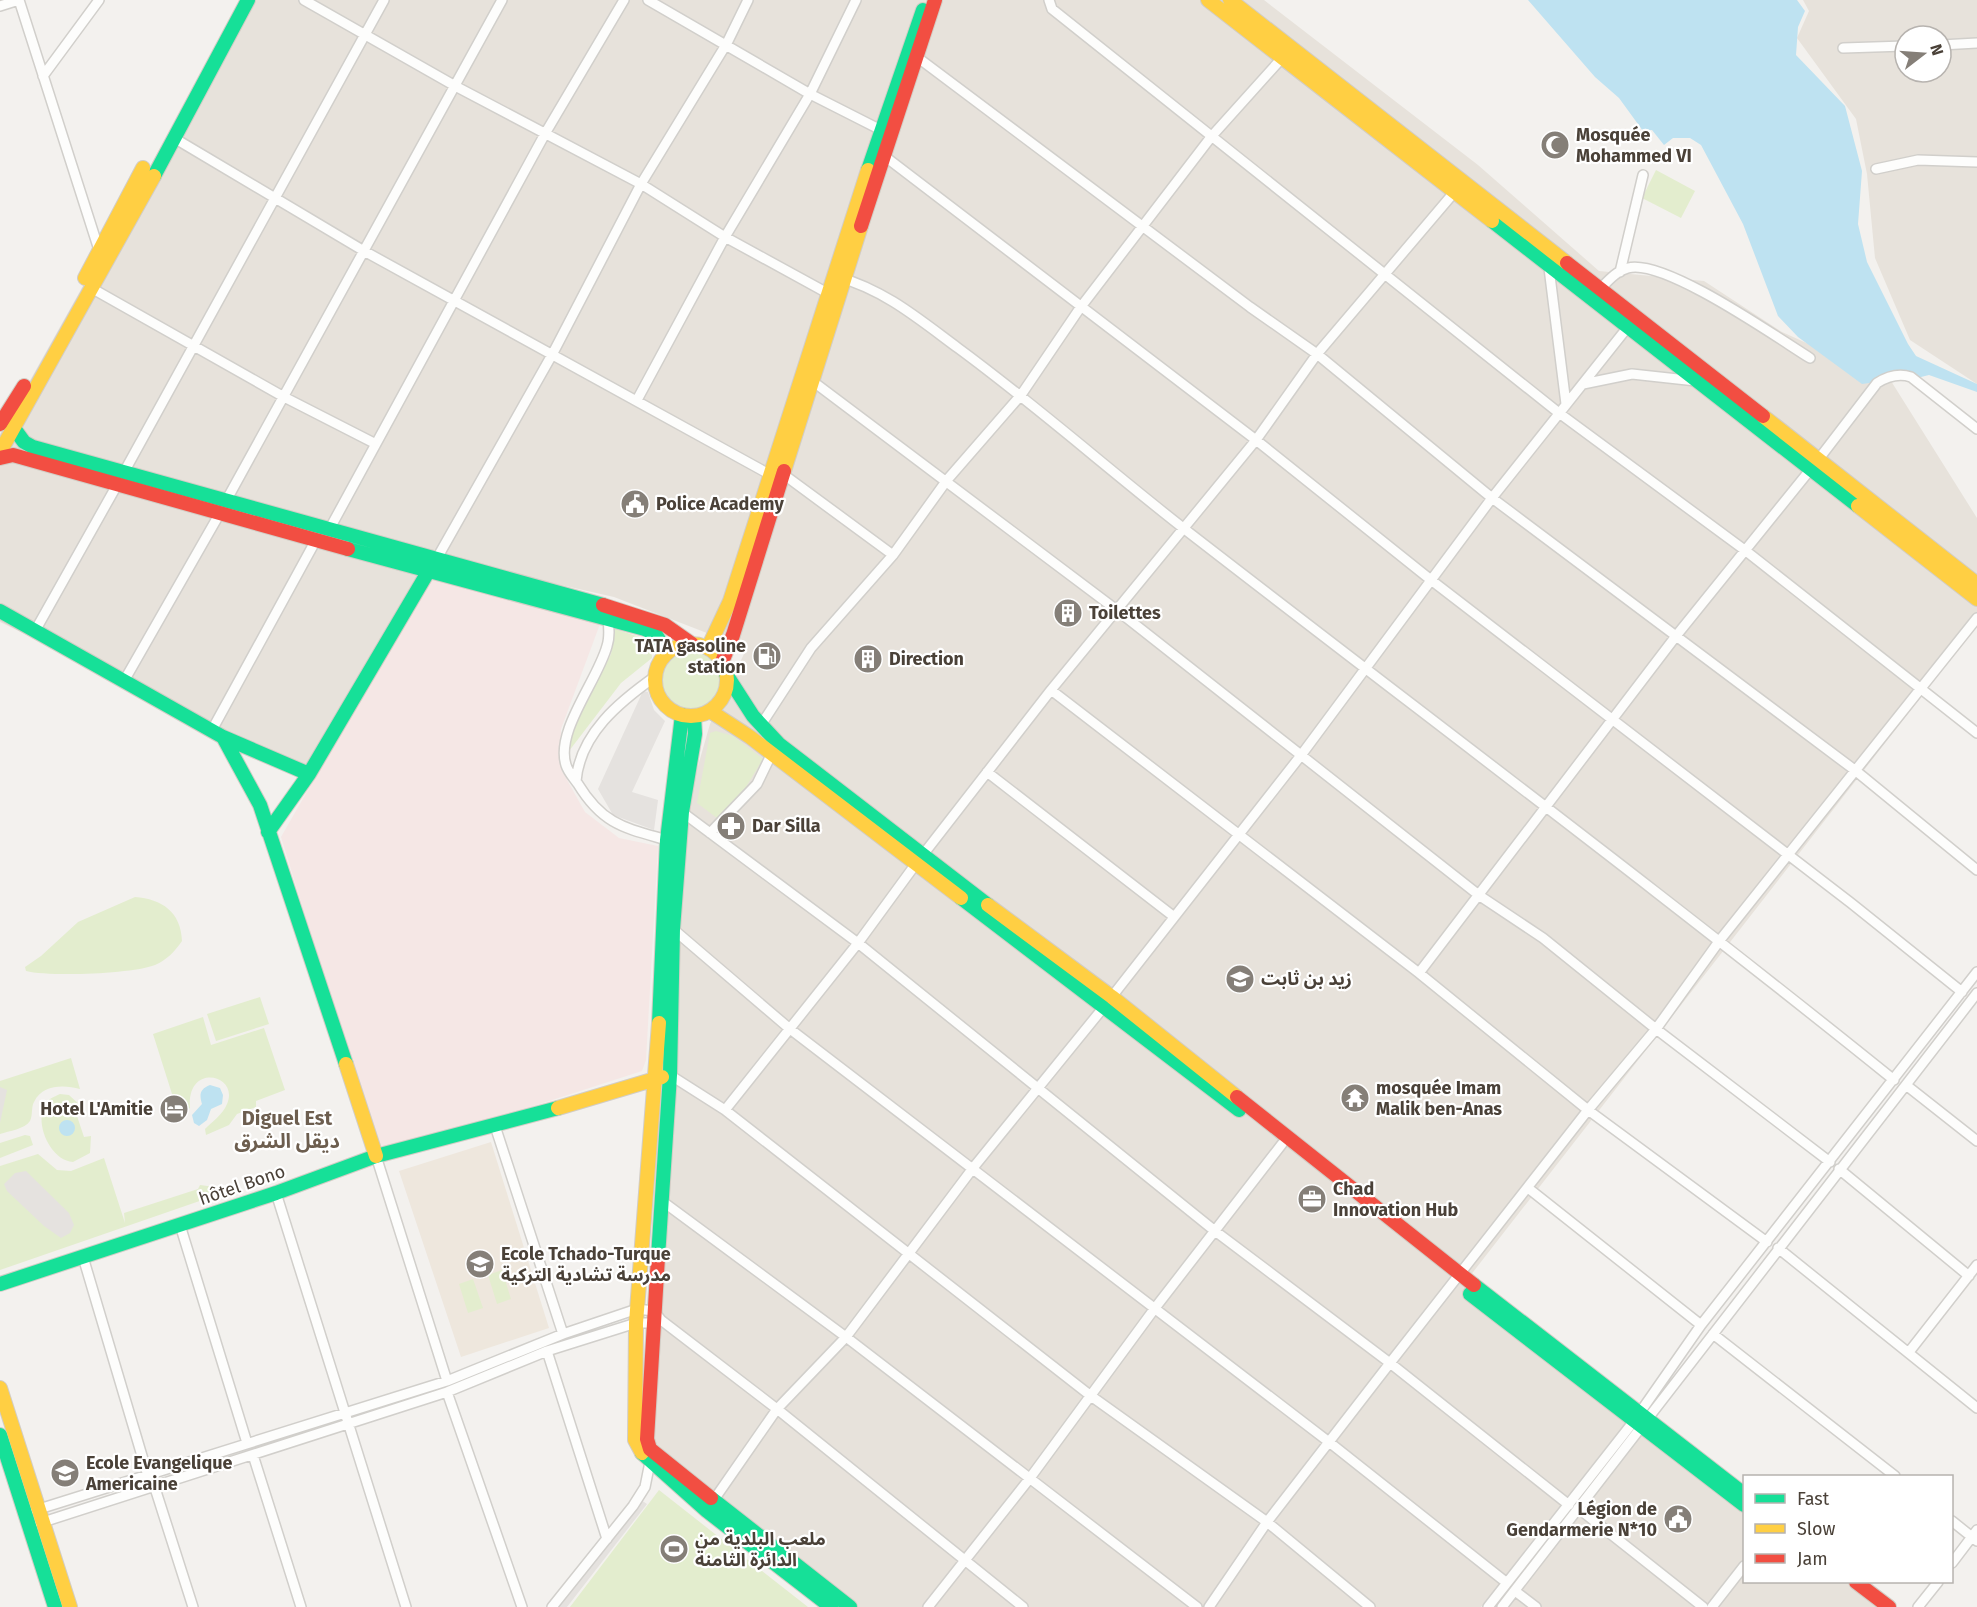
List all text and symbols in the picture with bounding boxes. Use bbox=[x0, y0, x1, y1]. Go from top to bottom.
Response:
north arrow bbox=[1893, 24, 1953, 84]
text: N bbox=[1926, 42, 1948, 58]
place label: Mosquée Mohammed VI bbox=[1576, 124, 1692, 167]
mosque icon: Mosquée Mohammed VI bbox=[1539, 129, 1571, 161]
public building icon: Police Academy bbox=[619, 488, 651, 520]
place label: Police Academy bbox=[656, 493, 784, 515]
building icon: Toilettes bbox=[1052, 597, 1084, 629]
place label: Toilettes bbox=[1089, 602, 1161, 624]
place label: TATA gasoline station bbox=[635, 635, 746, 678]
fuel station icon: TATA gasoline station bbox=[751, 640, 783, 672]
building icon: Direction bbox=[852, 643, 884, 675]
place label: Direction bbox=[889, 648, 964, 670]
pharmacy icon: Dar Silla bbox=[715, 810, 747, 842]
place label: Dar Silla bbox=[752, 815, 821, 837]
school or university icon: زيد بن ثابت bbox=[1224, 963, 1256, 995]
place label: زيد بن ثابت bbox=[1261, 968, 1352, 990]
place label: mosquée Imam Malik ben-Anas bbox=[1376, 1077, 1502, 1120]
temple icon: mosquée Imam Malik ben-Anas bbox=[1339, 1082, 1371, 1114]
hotel icon: Hotel L'Amitie bbox=[158, 1093, 190, 1125]
place label: Hotel L'Amitie bbox=[40, 1098, 153, 1120]
district label: Diguel Est ديقل الشرق bbox=[234, 1106, 340, 1153]
street label: hôtel Bono bbox=[196, 1160, 288, 1210]
place label: Chad Innovation Hub bbox=[1333, 1178, 1459, 1221]
office icon: Chad Innovation Hub bbox=[1296, 1183, 1328, 1215]
place label: Ecole Tchado-Turque مدرسة تشادية التركية bbox=[501, 1243, 671, 1286]
school or university icon: Ecole Tchado-Turque مدرسة تشادية التركية bbox=[464, 1248, 496, 1280]
place label: Ecole Evangelique Americaine bbox=[85, 1452, 233, 1495]
school or university icon: Ecole Evangelique Americaine bbox=[49, 1457, 81, 1489]
legend bbox=[1743, 1475, 1953, 1583]
text: Fast bbox=[1797, 1488, 1830, 1510]
place label: Légion de Gendarmerie N*10 bbox=[1506, 1498, 1657, 1541]
public building icon: Légion de Gendarmerie N*10 bbox=[1662, 1503, 1694, 1535]
text: Slow bbox=[1797, 1518, 1836, 1540]
place label: ملعب البلدية من الدائرة الثامنة bbox=[695, 1528, 826, 1571]
sports icon: ملعب البلدية من الدائرة الثامنة bbox=[658, 1533, 690, 1565]
text: Jam bbox=[1797, 1548, 1828, 1570]

